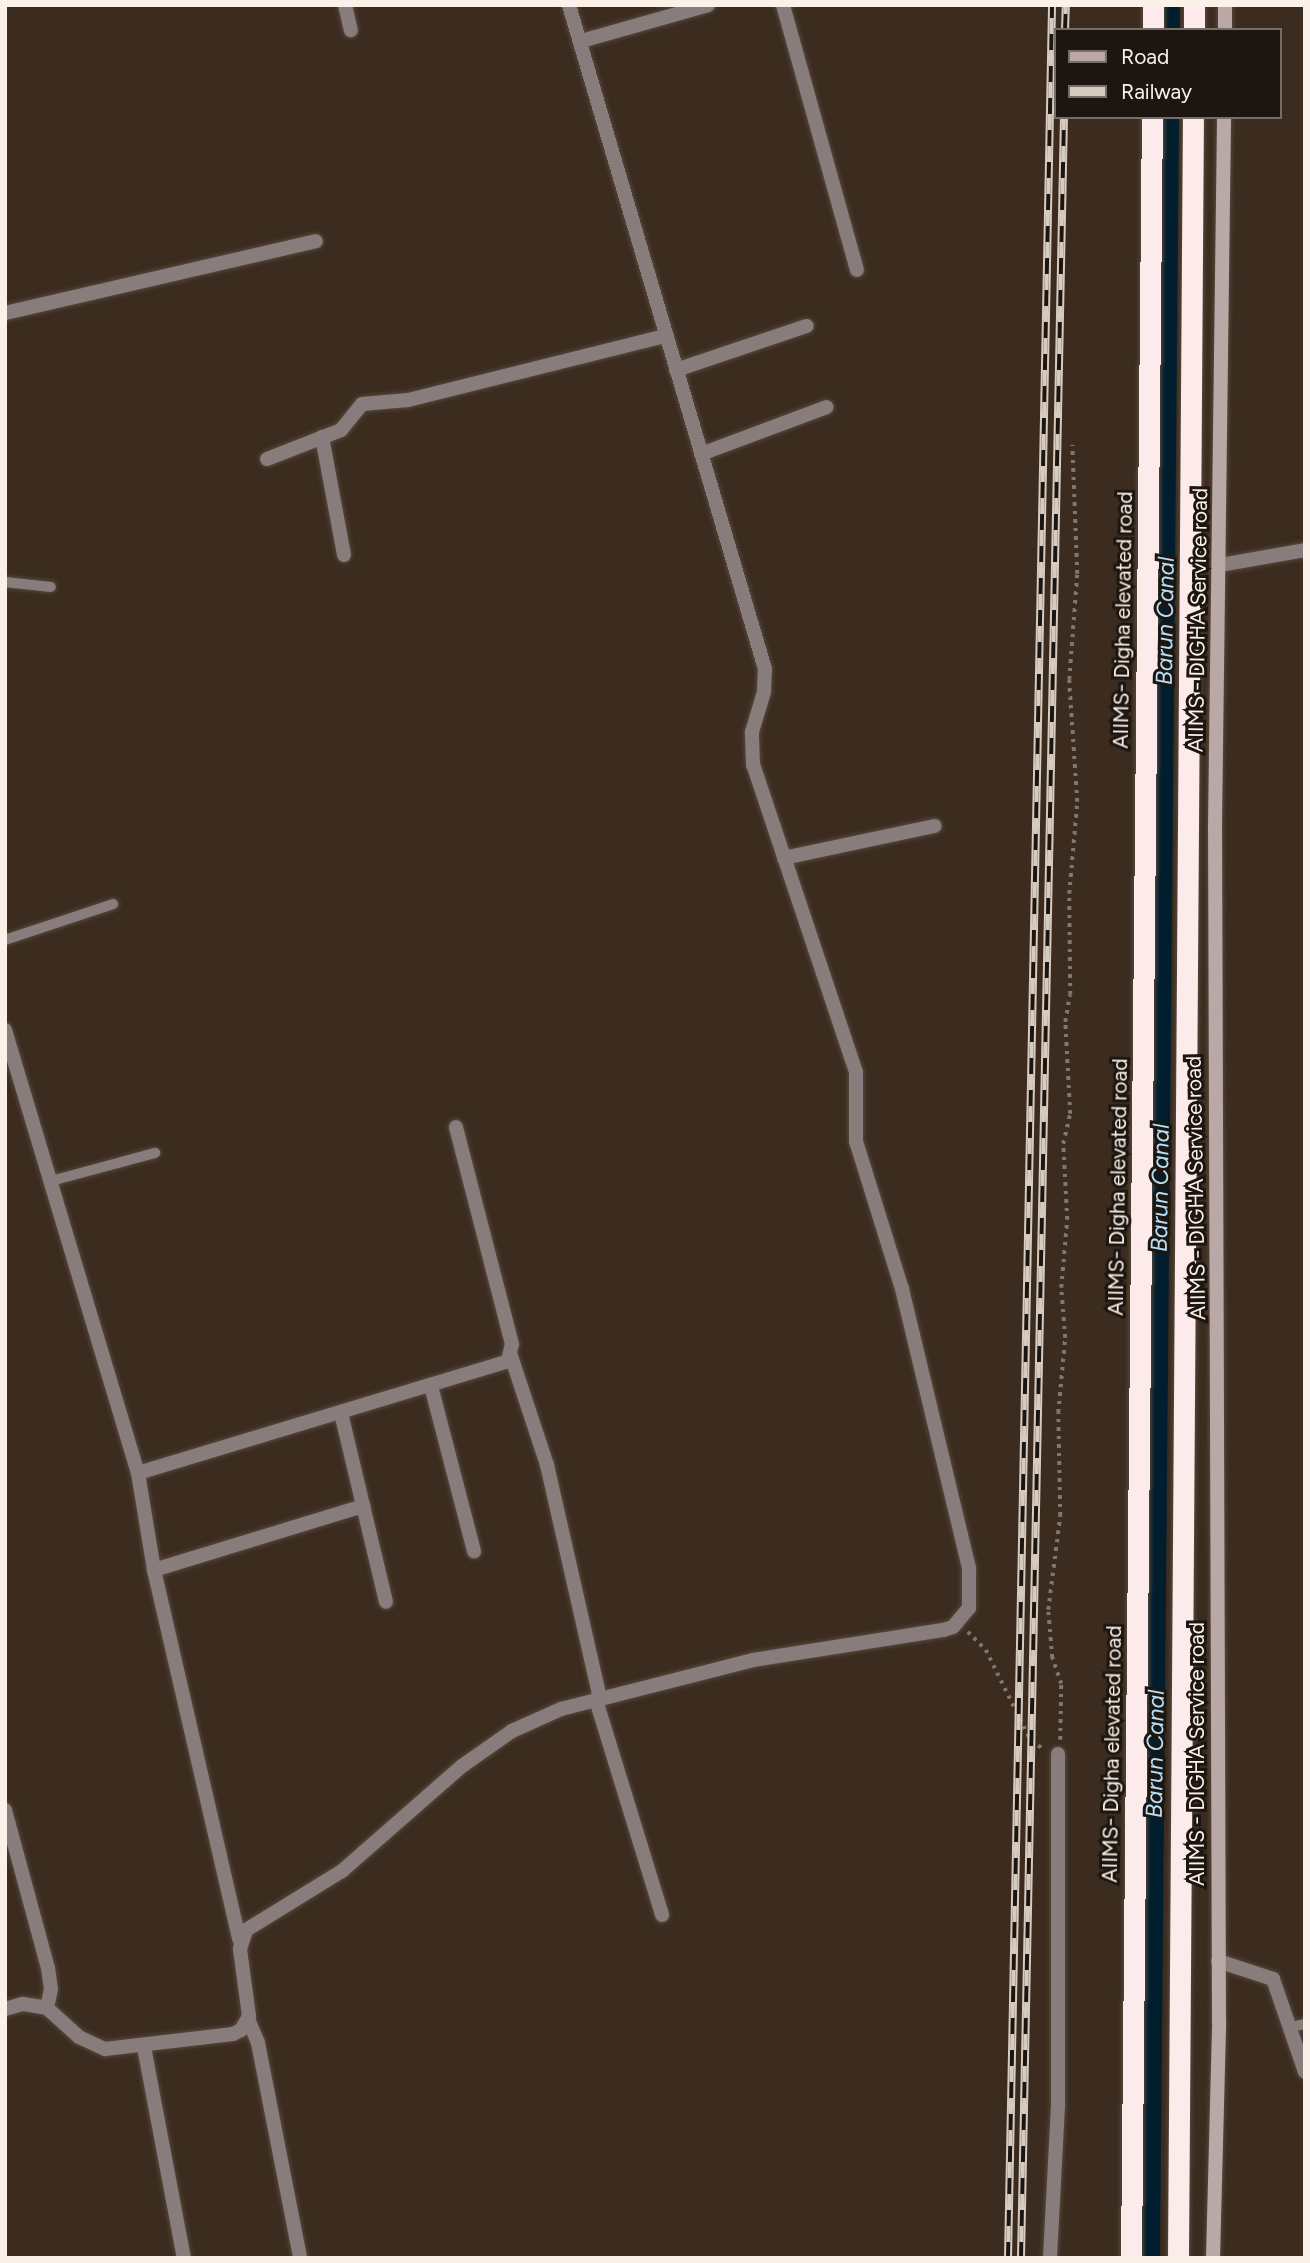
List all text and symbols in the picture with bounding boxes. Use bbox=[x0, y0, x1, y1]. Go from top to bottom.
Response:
legend bbox=[1054, 28, 1282, 119]
text: Road bbox=[1121, 44, 1169, 69]
text: Railway bbox=[1121, 79, 1192, 104]
street label: AIIMS - DIGHA Service road bbox=[1183, 488, 1213, 752]
street label: AIIMS- Digha elevated road bbox=[1108, 491, 1138, 749]
water label: Barun Canal bbox=[1150, 557, 1180, 685]
street label: AIIMS - DIGHA Service road bbox=[1181, 1056, 1211, 1320]
street label: AIIMS- Digha elevated road bbox=[1103, 1058, 1133, 1316]
water label: Barun Canal bbox=[1145, 1124, 1175, 1252]
street label: AIIMS - DIGHA Service road bbox=[1184, 1622, 1210, 1886]
street label: AIIMS- Digha elevated road bbox=[1097, 1625, 1127, 1883]
water label: Barun Canal bbox=[1140, 1690, 1170, 1818]

